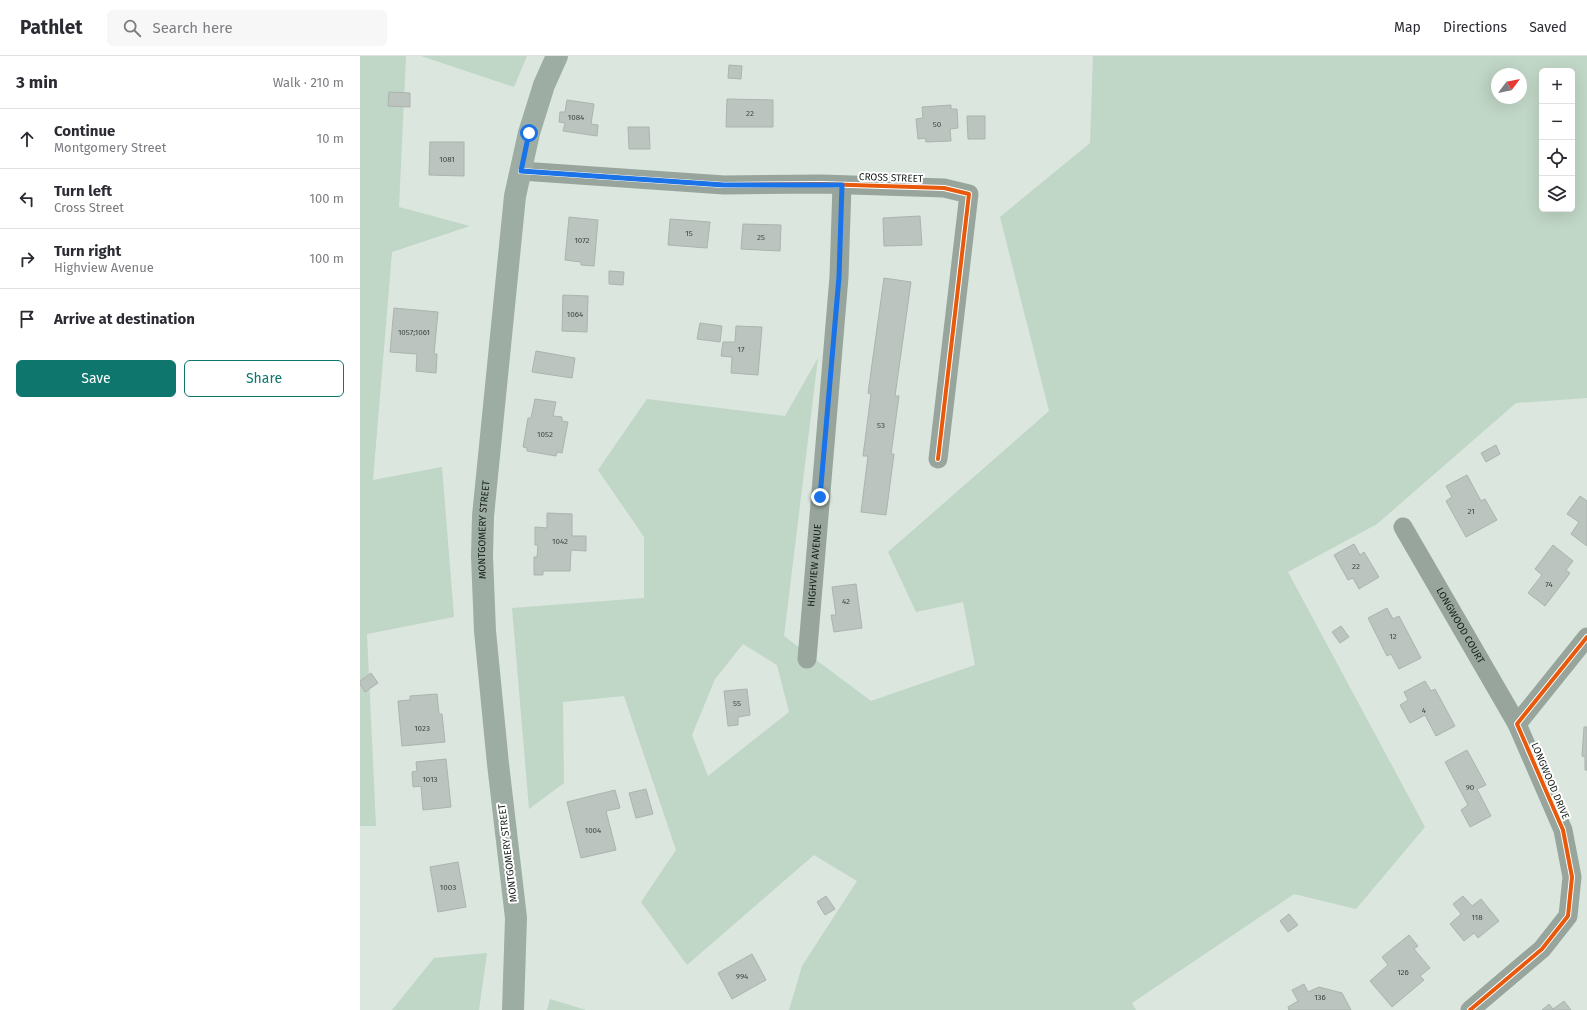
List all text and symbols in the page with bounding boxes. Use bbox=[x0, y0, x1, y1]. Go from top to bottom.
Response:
search box bbox=[107, 10, 387, 46]
text: Pathlet bbox=[20, 16, 83, 39]
icon: search bbox=[121, 17, 143, 39]
text: Search here bbox=[153, 19, 233, 37]
text: Map bbox=[1394, 19, 1421, 36]
text: Directions bbox=[1443, 19, 1507, 36]
text: Saved bbox=[1529, 19, 1567, 36]
north arrow bbox=[1491, 68, 1527, 104]
map controls bbox=[1539, 68, 1575, 212]
button: + bbox=[1539, 68, 1575, 104]
text: 3 min bbox=[16, 72, 58, 93]
text: Walk · 210 m bbox=[273, 75, 344, 90]
button: − bbox=[1539, 104, 1575, 140]
house number: 22 bbox=[746, 109, 754, 118]
house number: 1084 bbox=[568, 113, 585, 122]
house number: 50 bbox=[933, 120, 942, 129]
text: Continue bbox=[54, 122, 115, 140]
route start bbox=[520, 124, 538, 142]
icon: ahead bbox=[16, 128, 38, 150]
text: 10 m bbox=[317, 131, 344, 146]
text: Montgomery Street bbox=[54, 140, 166, 155]
button: locate bbox=[1539, 140, 1575, 176]
house number: 1081 bbox=[439, 155, 455, 164]
street label: CROSS STREET bbox=[859, 171, 924, 185]
button: layers bbox=[1539, 176, 1575, 212]
text: Turn left bbox=[54, 182, 112, 200]
icon: left bbox=[16, 188, 38, 210]
text: 100 m bbox=[309, 191, 344, 206]
text: Cross Street bbox=[54, 200, 124, 215]
house number: 15 bbox=[685, 229, 693, 238]
house number: 25 bbox=[757, 233, 765, 242]
house number: 1072 bbox=[574, 236, 590, 245]
text: Turn right bbox=[54, 242, 121, 260]
icon: right bbox=[16, 248, 38, 270]
text: 100 m bbox=[309, 251, 344, 266]
text: Highview Avenue bbox=[54, 260, 154, 275]
icon: arrive bbox=[16, 308, 38, 330]
text: Arrive at destination bbox=[54, 310, 195, 328]
house number: 1064 bbox=[567, 310, 584, 319]
house number: 1057;1061 bbox=[398, 328, 430, 337]
house number: 17 bbox=[737, 345, 745, 354]
button: Save bbox=[16, 360, 176, 397]
button: Share bbox=[184, 360, 344, 397]
house number: 53 bbox=[877, 421, 885, 430]
house number: 1052 bbox=[537, 430, 553, 439]
street label: MONTGOMERY STREET bbox=[476, 479, 493, 579]
route end bbox=[811, 488, 829, 506]
house number: 21 bbox=[1467, 507, 1475, 516]
street label: HIGHVIEW AVENUE bbox=[805, 523, 824, 607]
house number: 1042 bbox=[552, 537, 568, 546]
house number: 22 bbox=[1352, 562, 1360, 571]
house number: 74 bbox=[1545, 580, 1553, 589]
street label: LONGWOOD COURT bbox=[1433, 586, 1487, 667]
house number: 42 bbox=[842, 597, 850, 606]
house number: 12 bbox=[1389, 632, 1397, 641]
house number: 55 bbox=[733, 699, 741, 708]
house number: 4 bbox=[1422, 706, 1427, 715]
house number: 1023 bbox=[414, 724, 430, 733]
street label: LONGWOOD DRIVE bbox=[1528, 741, 1572, 821]
house number: 1013 bbox=[422, 775, 438, 784]
house number: 90 bbox=[1466, 783, 1475, 792]
street label: MONTGOMERY STREET bbox=[496, 802, 520, 903]
house number: 1004 bbox=[585, 826, 602, 835]
house number: 1003 bbox=[440, 883, 456, 892]
house number: 118 bbox=[1471, 913, 1483, 922]
house number: 126 bbox=[1397, 968, 1409, 977]
house number: 994 bbox=[736, 972, 749, 981]
house number: 136 bbox=[1314, 993, 1326, 1002]

